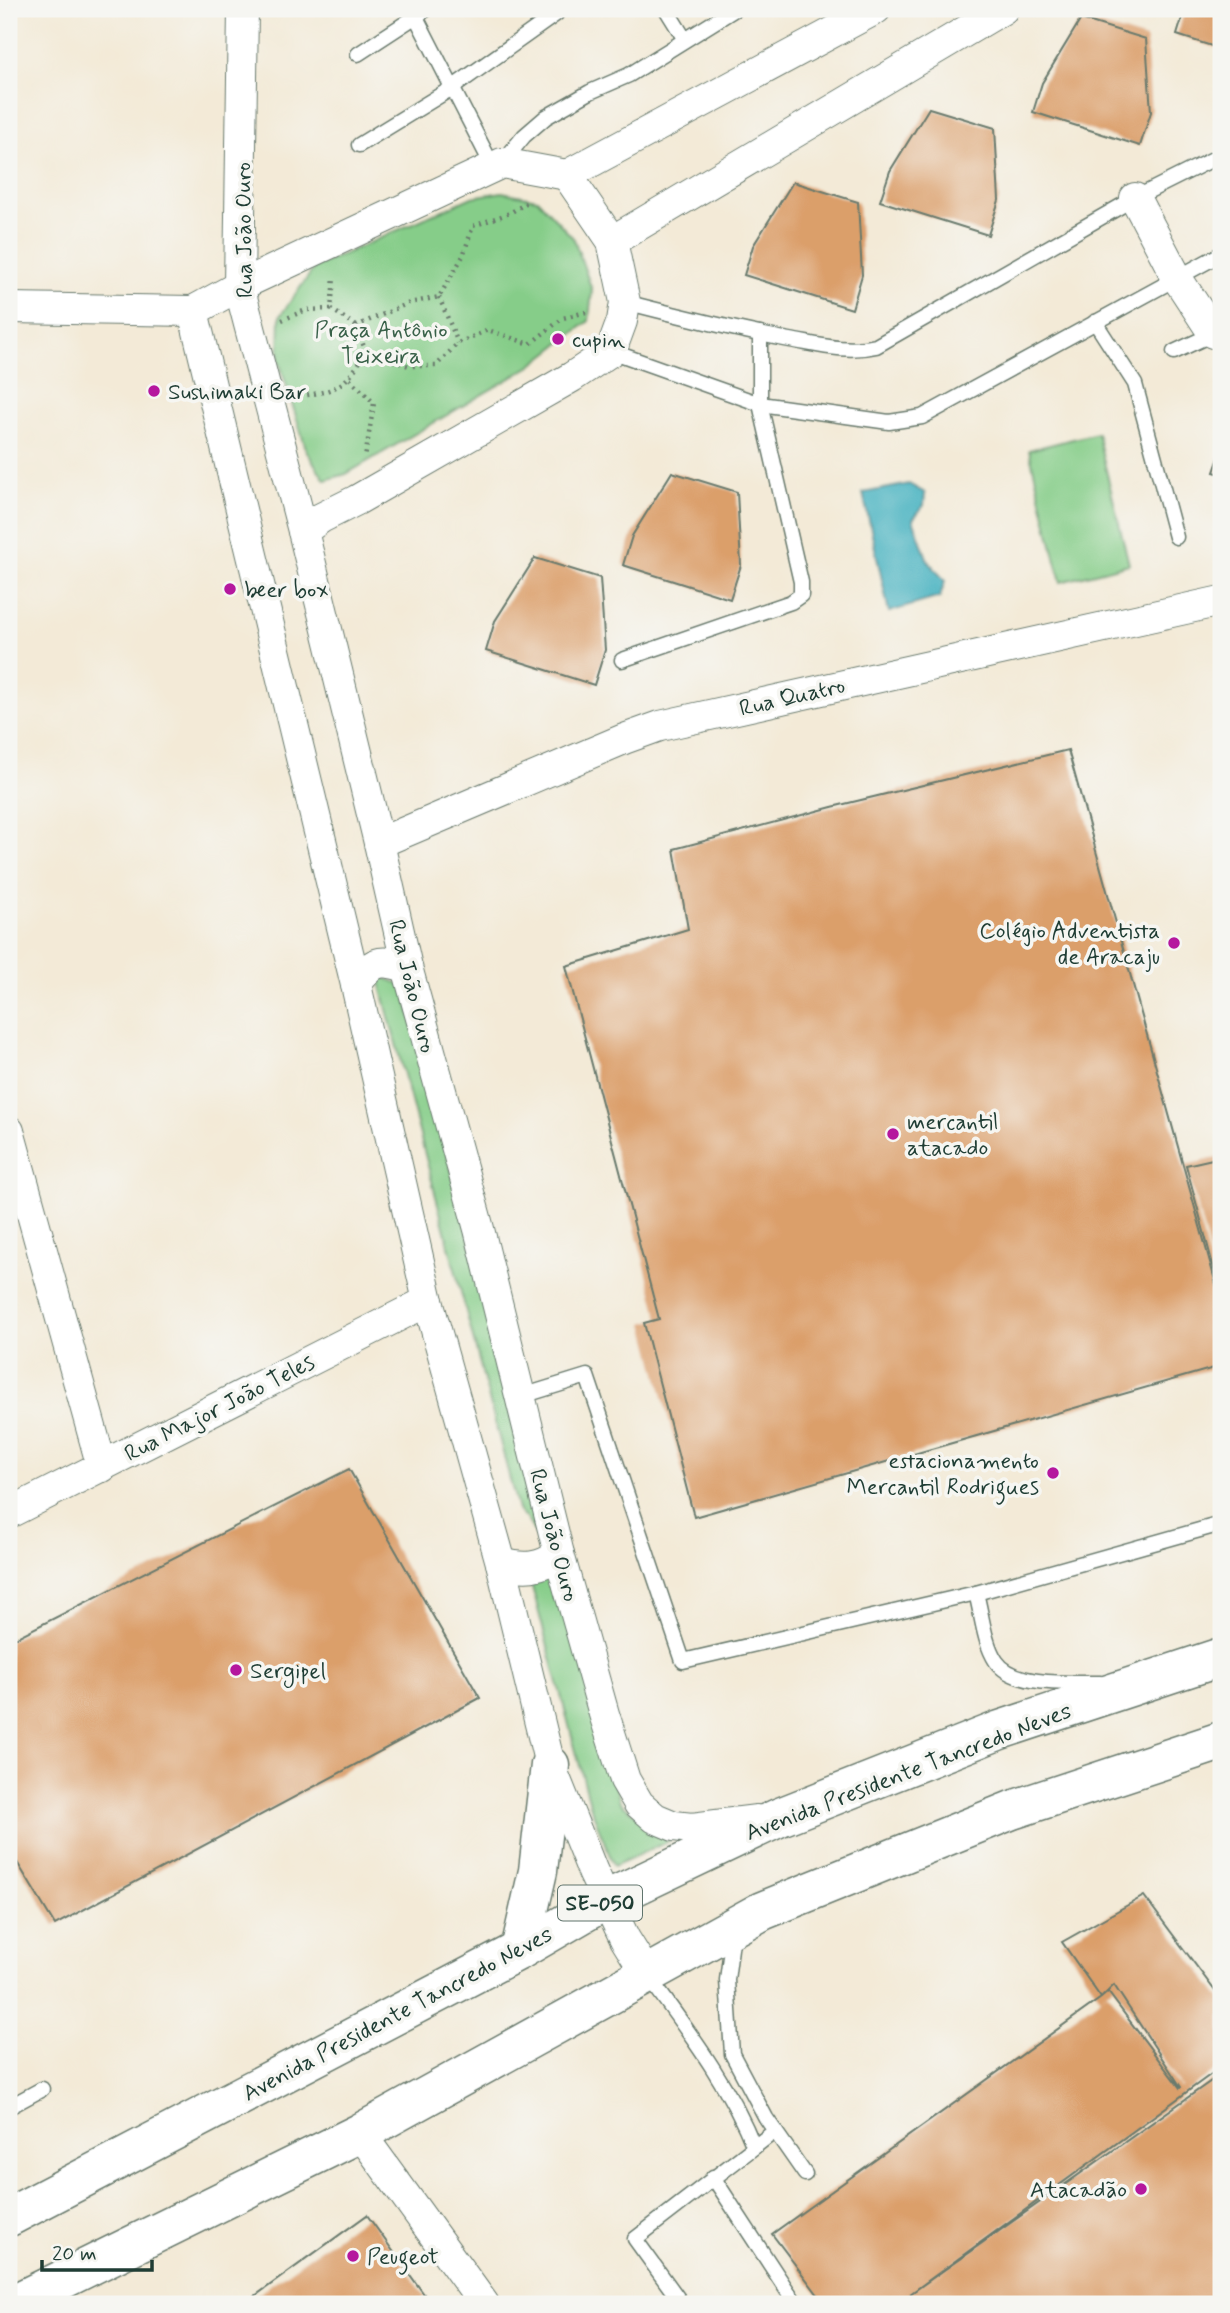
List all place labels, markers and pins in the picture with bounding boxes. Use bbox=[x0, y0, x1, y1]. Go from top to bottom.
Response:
place label: cupin bbox=[572, 326, 625, 356]
marker: cupin bbox=[550, 331, 566, 347]
place label: Sushimaki Bar bbox=[168, 378, 307, 408]
marker: Sushimaki Bar bbox=[146, 383, 162, 399]
place label: beer box bbox=[244, 576, 329, 606]
marker: beer box bbox=[222, 581, 238, 597]
place label: Colégio Adventista de Aracaju bbox=[979, 917, 1160, 973]
marker: Colégio Adventista de Aracaju bbox=[1166, 935, 1182, 951]
place label: mercantil atacado bbox=[907, 1108, 998, 1164]
marker: mercantil atacado bbox=[885, 1126, 901, 1142]
place label: estacionamento Mercantil Rodrigues bbox=[847, 1447, 1039, 1505]
marker: estacionamento Mercantil Rodrigues bbox=[1045, 1465, 1061, 1481]
place label: Sergipel bbox=[250, 1657, 326, 1689]
marker: Sergipel bbox=[228, 1662, 244, 1678]
place label: Atacadão bbox=[1030, 2176, 1127, 2206]
marker: Atacadão bbox=[1133, 2181, 1149, 2197]
place label: Peugeot bbox=[367, 2243, 439, 2275]
marker: Peugeot bbox=[345, 2248, 361, 2264]

